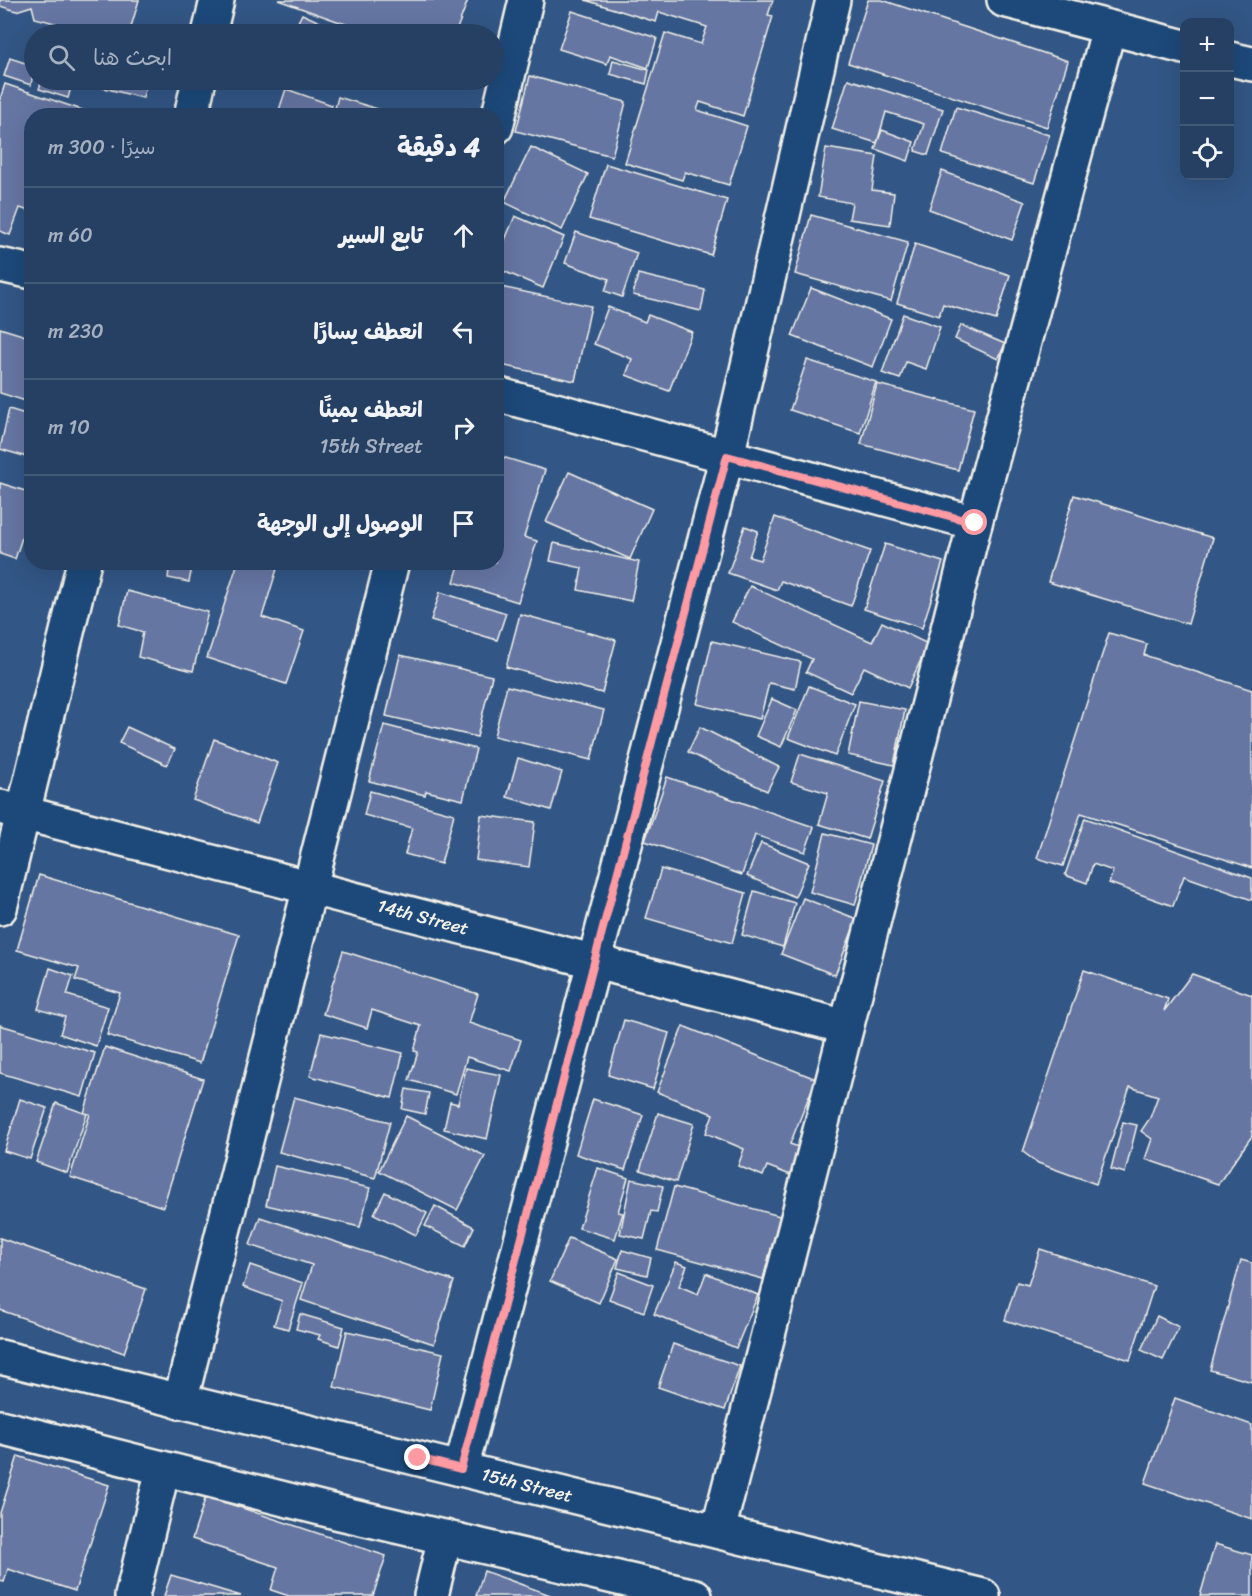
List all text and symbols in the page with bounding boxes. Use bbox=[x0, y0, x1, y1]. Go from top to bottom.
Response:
map controls bbox=[1180, 18, 1234, 180]
button: + bbox=[1180, 18, 1234, 72]
search box bbox=[24, 24, 504, 90]
text: ابحث هنا bbox=[93, 38, 172, 77]
icon: search bbox=[45, 41, 78, 74]
button: − bbox=[1180, 72, 1234, 126]
text: 4 دقيقة bbox=[397, 124, 480, 170]
button: locate bbox=[1180, 126, 1234, 180]
text: سيرًا · 300 m bbox=[48, 130, 155, 165]
text: تابع السير bbox=[339, 216, 423, 255]
text: 60 m bbox=[48, 218, 93, 253]
icon: ahead bbox=[447, 219, 480, 252]
text: انعطف يسارًا bbox=[313, 312, 423, 351]
text: 230 m bbox=[48, 314, 104, 349]
icon: left bbox=[447, 315, 480, 348]
text: انعطف يمينًا bbox=[319, 390, 423, 429]
text: 10 m bbox=[48, 410, 90, 445]
icon: right bbox=[447, 411, 480, 444]
text: 15th Street bbox=[320, 429, 423, 464]
text: الوصول إلى الوجهة bbox=[257, 504, 423, 543]
icon: arrive bbox=[447, 507, 480, 540]
route start bbox=[961, 509, 987, 535]
street label: 14th Street bbox=[374, 889, 472, 945]
route end bbox=[404, 1444, 430, 1470]
street label: 15th Street bbox=[478, 1458, 576, 1512]

